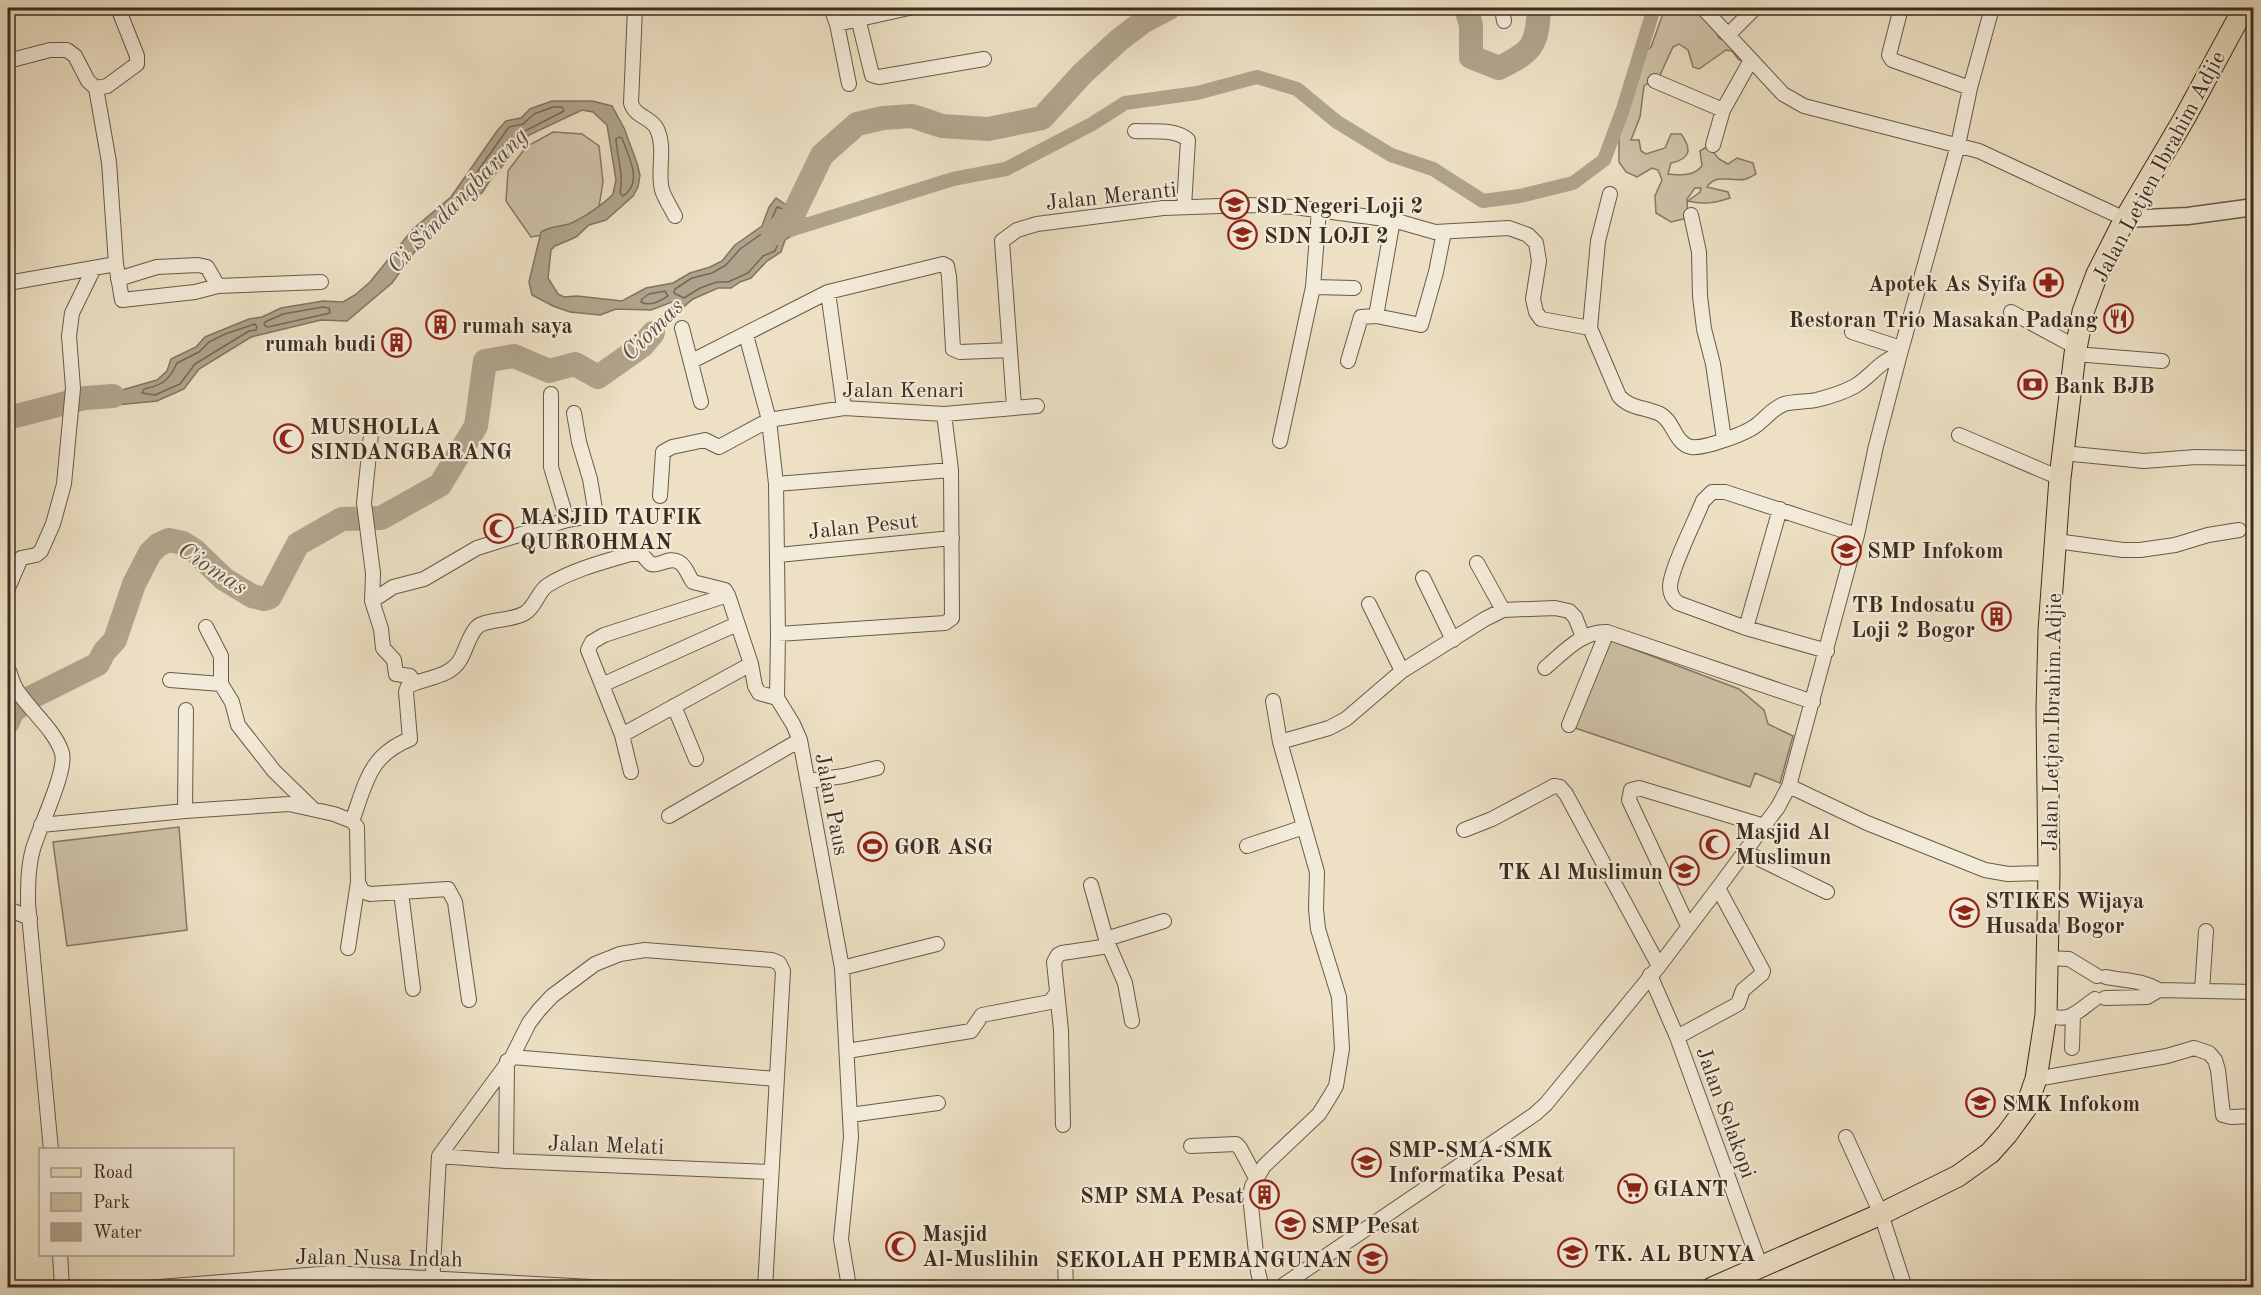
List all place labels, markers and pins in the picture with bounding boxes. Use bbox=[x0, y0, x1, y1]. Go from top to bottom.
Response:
school or university icon: SD Negeri Loji 2 bbox=[1219, 189, 1251, 221]
place label: SD Negeri Loji 2 bbox=[1256, 196, 1423, 218]
school or university icon: SDN LOJI 2 bbox=[1227, 219, 1259, 251]
place label: SDN LOJI 2 bbox=[1264, 226, 1389, 248]
pharmacy icon: Apotek As Syifa bbox=[2032, 267, 2064, 299]
place label: Apotek As Syifa bbox=[1868, 274, 2027, 296]
restaurant icon: Restoran Trio Masakan Padang bbox=[2103, 303, 2135, 335]
building icon: rumah saya bbox=[425, 309, 457, 341]
place label: Restoran Trio Masakan Padang bbox=[1788, 310, 2098, 332]
place label: rumah saya bbox=[462, 316, 573, 338]
building icon: rumah budi bbox=[381, 327, 413, 359]
place label: rumah budi bbox=[265, 334, 376, 356]
bank icon: Bank BJB bbox=[2017, 369, 2049, 401]
place label: Bank BJB bbox=[2054, 376, 2155, 398]
place label: MUSHOLLA SINDANGBARANG bbox=[310, 417, 512, 464]
mosque icon: MUSHOLLA SINDANGBARANG bbox=[273, 423, 305, 455]
place label: MASJID TAUFIK QURROHMAN bbox=[520, 507, 702, 554]
mosque icon: MASJID TAUFIK QURROHMAN bbox=[483, 513, 515, 545]
school or university icon: SMP Infokom bbox=[1830, 534, 1862, 566]
place label: SMP Infokom bbox=[1867, 541, 2004, 563]
place label: TB Indosatu Loji 2 Bogor bbox=[1851, 595, 1975, 642]
building icon: TB Indosatu Loji 2 Bogor bbox=[1980, 601, 2012, 633]
place label: Masjid Al Muslimun bbox=[1735, 822, 1831, 869]
mosque icon: Masjid Al Muslimun bbox=[1698, 828, 1730, 860]
sports icon: GOR ASG bbox=[857, 830, 889, 862]
place label: GOR ASG bbox=[894, 837, 993, 859]
school or university icon: TK Al Muslimun bbox=[1668, 855, 1700, 887]
place label: TK Al Muslimun bbox=[1498, 862, 1663, 884]
place label: STIKES Wijaya Husada Bogor bbox=[1985, 891, 2144, 938]
school or university icon: STIKES Wijaya Husada Bogor bbox=[1948, 897, 1980, 929]
school or university icon: SMK Infokom bbox=[1965, 1087, 1997, 1119]
place label: SMK Infokom bbox=[2002, 1094, 2140, 1116]
place label: SMP-SMA-SMK Informatika Pesat bbox=[1388, 1140, 1565, 1187]
school or university icon: SMP-SMA-SMK Informatika Pesat bbox=[1351, 1146, 1383, 1178]
supermarket icon: GIANT bbox=[1616, 1172, 1648, 1204]
building icon: SMP SMA Pesat bbox=[1249, 1179, 1281, 1211]
place label: GIANT bbox=[1653, 1179, 1728, 1201]
place label: SMP SMA Pesat bbox=[1080, 1186, 1244, 1208]
school or university icon: SMP Pesat bbox=[1274, 1209, 1306, 1241]
place label: SMP Pesat bbox=[1311, 1216, 1419, 1238]
place label: Masjid Al-Muslihin bbox=[922, 1224, 1039, 1271]
mosque icon: Masjid Al-Muslihin bbox=[885, 1230, 917, 1262]
school or university icon: TK. AL BUNYA bbox=[1557, 1237, 1589, 1269]
school or university icon: SEKOLAH PEMBANGUNAN bbox=[1357, 1243, 1389, 1275]
place label: TK. AL BUNYA bbox=[1594, 1244, 1756, 1266]
place label: SEKOLAH PEMBANGUNAN bbox=[1055, 1250, 1352, 1272]

